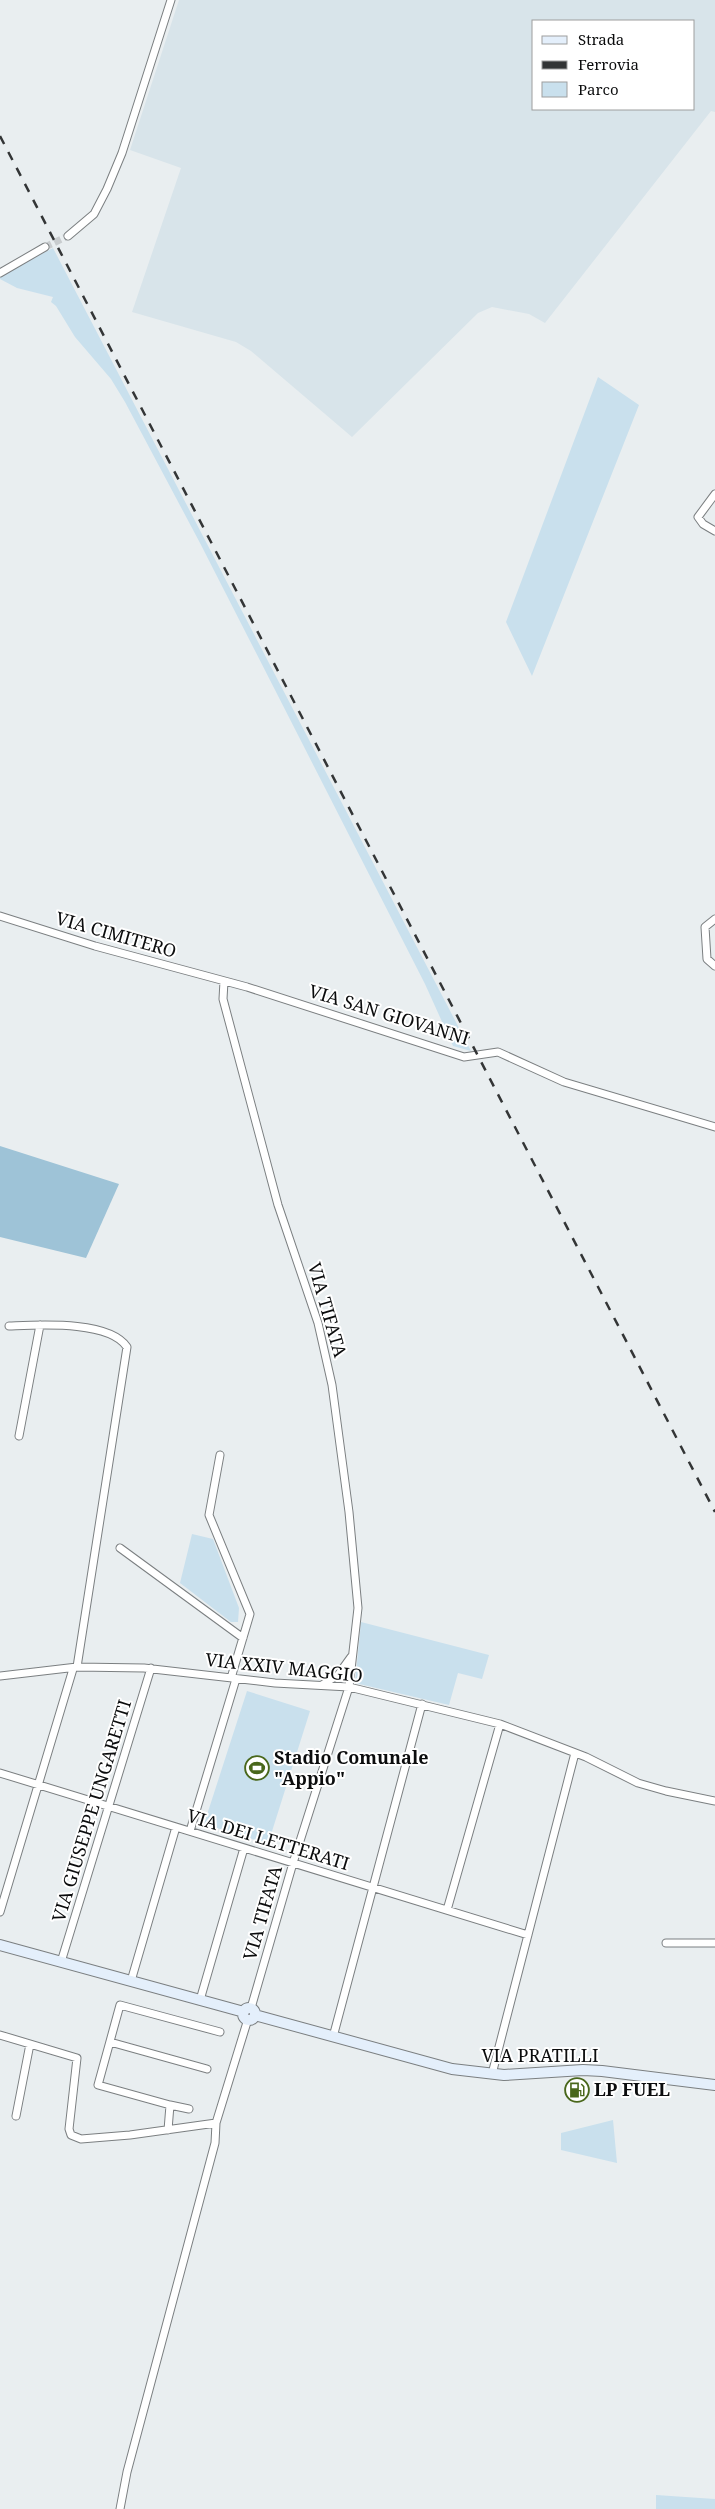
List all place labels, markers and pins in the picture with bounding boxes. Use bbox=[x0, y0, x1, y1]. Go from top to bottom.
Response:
place label: Stadio Comunale "Appio" bbox=[274, 1745, 429, 1790]
sports icon: Stadio Comunale "Appio" bbox=[244, 1755, 270, 1781]
fuel station icon: LP FUEL bbox=[564, 2077, 590, 2103]
place label: LP FUEL bbox=[594, 2077, 670, 2101]

